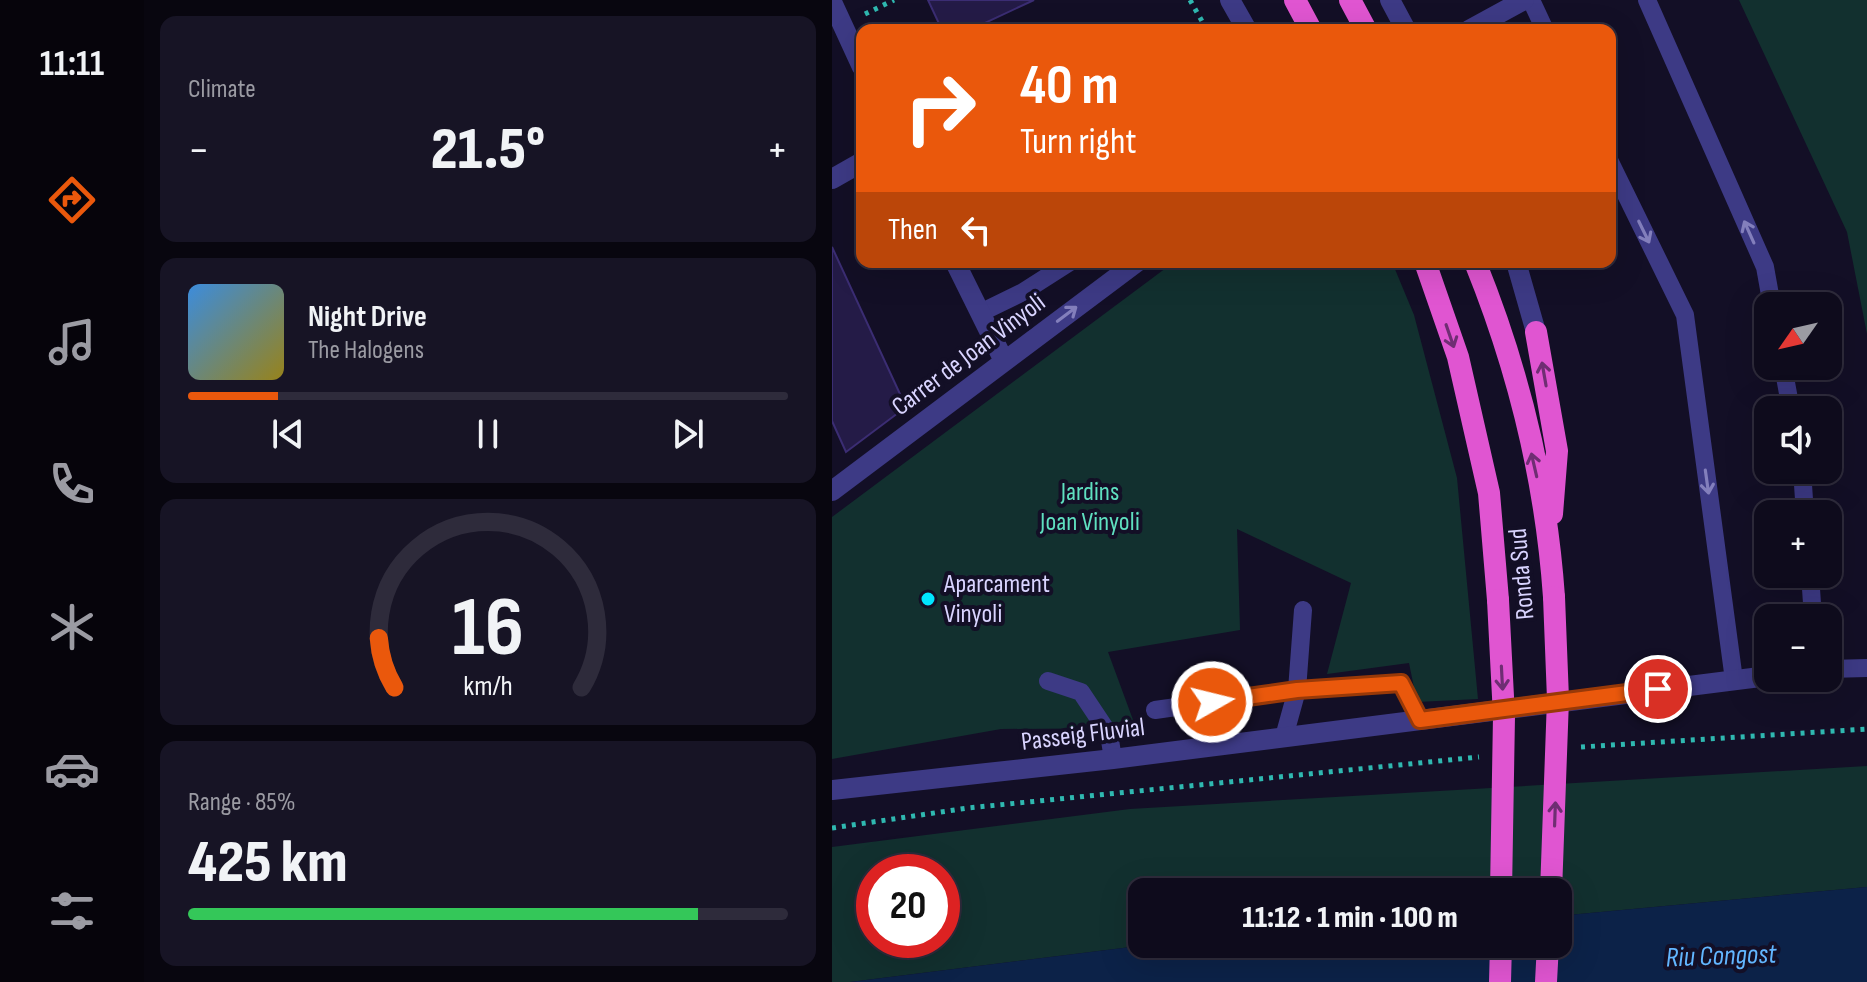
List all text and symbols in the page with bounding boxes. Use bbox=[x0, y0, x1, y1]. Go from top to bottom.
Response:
text: 11:11 bbox=[40, 43, 104, 86]
text: 40 m bbox=[1020, 53, 1119, 120]
icon: right bbox=[888, 56, 992, 160]
text: Climate bbox=[188, 74, 256, 105]
text: 21.5° bbox=[431, 114, 545, 186]
text: Turn right bbox=[1020, 121, 1137, 164]
text: − bbox=[188, 124, 210, 177]
text: + bbox=[766, 124, 788, 177]
icon: directions bbox=[44, 172, 100, 228]
icon: left bbox=[954, 208, 998, 252]
text: Then bbox=[888, 212, 938, 248]
one-way arrow bbox=[1637, 220, 1652, 244]
one-way arrow bbox=[1741, 220, 1756, 245]
street label: Carrer de Joan Vinyoli bbox=[886, 287, 1052, 423]
north arrow bbox=[1754, 292, 1842, 380]
map controls bbox=[1754, 292, 1842, 692]
text: Night Drive bbox=[308, 299, 427, 335]
one-way arrow bbox=[1055, 306, 1077, 323]
icon: music bbox=[44, 314, 100, 370]
one-way arrow bbox=[1444, 323, 1459, 348]
text: The Halogens bbox=[308, 335, 424, 366]
one-way arrow bbox=[1535, 362, 1550, 387]
button: sound bbox=[1754, 396, 1842, 484]
icon: previous bbox=[266, 412, 310, 456]
icon: pause bbox=[466, 412, 510, 456]
icon: next bbox=[666, 412, 710, 456]
one-way arrow bbox=[1526, 453, 1541, 478]
icon: phone bbox=[44, 456, 100, 512]
one-way arrow bbox=[1700, 468, 1715, 494]
park label: Jardins Joan Vinyoli bbox=[1039, 477, 1140, 538]
button: + bbox=[1754, 500, 1842, 588]
street label: Ronda Sud bbox=[1503, 527, 1541, 621]
place label: Aparcament Vinyoli bbox=[943, 569, 1050, 630]
text: 16 bbox=[452, 578, 524, 678]
marker: Aparcament Vinyoli bbox=[919, 590, 937, 608]
icon: climate bbox=[44, 599, 100, 655]
button: − bbox=[1754, 604, 1842, 692]
pin bbox=[1624, 655, 1692, 723]
position arrow bbox=[1170, 660, 1254, 744]
one-way arrow bbox=[1495, 664, 1510, 691]
icon: arrive bbox=[1636, 667, 1680, 711]
text: km/h bbox=[463, 669, 513, 704]
street label: Passeig Fluvial bbox=[1019, 712, 1147, 758]
icon: car bbox=[44, 741, 100, 797]
text: Range · 85% bbox=[188, 787, 296, 818]
one-way arrow bbox=[1547, 801, 1562, 828]
text: 425 km bbox=[188, 827, 348, 899]
speed limit sign: 20 bbox=[856, 854, 960, 958]
icon: filters bbox=[44, 883, 100, 939]
text: 11:12 · 1 min · 100 m bbox=[1242, 900, 1458, 936]
water label: Riu Congost bbox=[1665, 938, 1778, 974]

